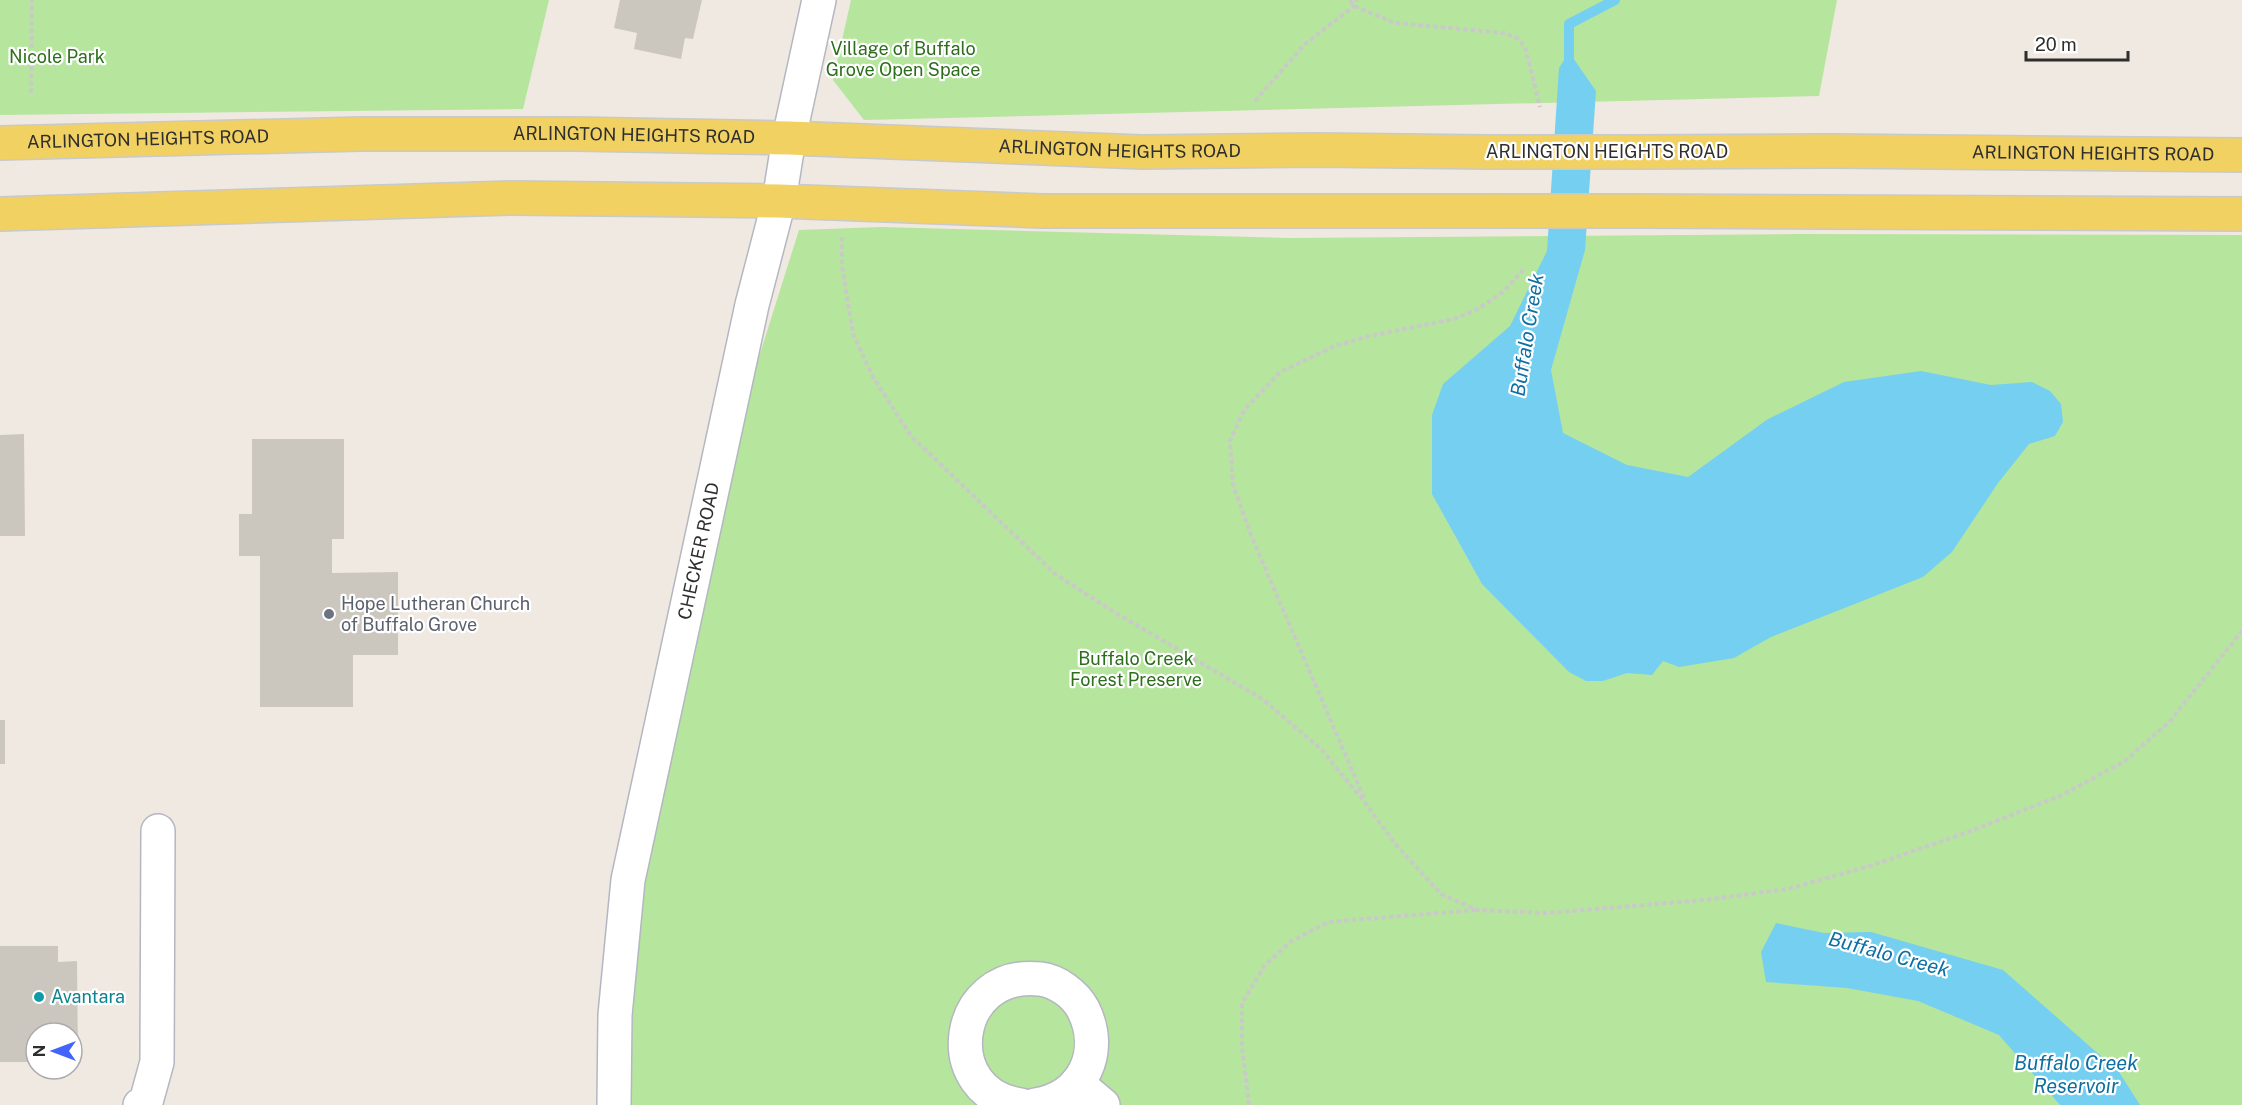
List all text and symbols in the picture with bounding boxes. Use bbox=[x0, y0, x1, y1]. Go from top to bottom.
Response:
scale bar bbox=[2026, 24, 2128, 62]
text: 20 m bbox=[2035, 34, 2077, 55]
park label: Village of Buffalo Grove Open Space bbox=[826, 38, 980, 80]
park label: Nicole Park bbox=[9, 46, 105, 67]
street label: ARLINGTON HEIGHTS ROAD bbox=[513, 123, 755, 147]
street label: ARLINGTON HEIGHTS ROAD bbox=[26, 125, 269, 152]
street label: ARLINGTON HEIGHTS ROAD bbox=[998, 135, 1241, 162]
street label: ARLINGTON HEIGHTS ROAD bbox=[1486, 141, 1728, 162]
street label: ARLINGTON HEIGHTS ROAD bbox=[1972, 141, 2214, 165]
water label: Buffalo Creek bbox=[1505, 272, 1549, 398]
street label: CHECKER ROAD bbox=[673, 481, 723, 622]
place label: Hope Lutheran Church of Buffalo Grove bbox=[341, 593, 530, 635]
marker: Hope Lutheran Church of Buffalo Grove bbox=[322, 607, 336, 621]
park label: Buffalo Creek Forest Preserve bbox=[1070, 648, 1202, 690]
water label: Buffalo Creek bbox=[1826, 926, 1952, 982]
place label: Avantara bbox=[51, 986, 125, 1007]
marker: Avantara bbox=[32, 990, 46, 1004]
north arrow bbox=[24, 1021, 84, 1081]
text: N bbox=[30, 1045, 49, 1057]
water label: Buffalo Creek Reservoir bbox=[2014, 1051, 2138, 1098]

